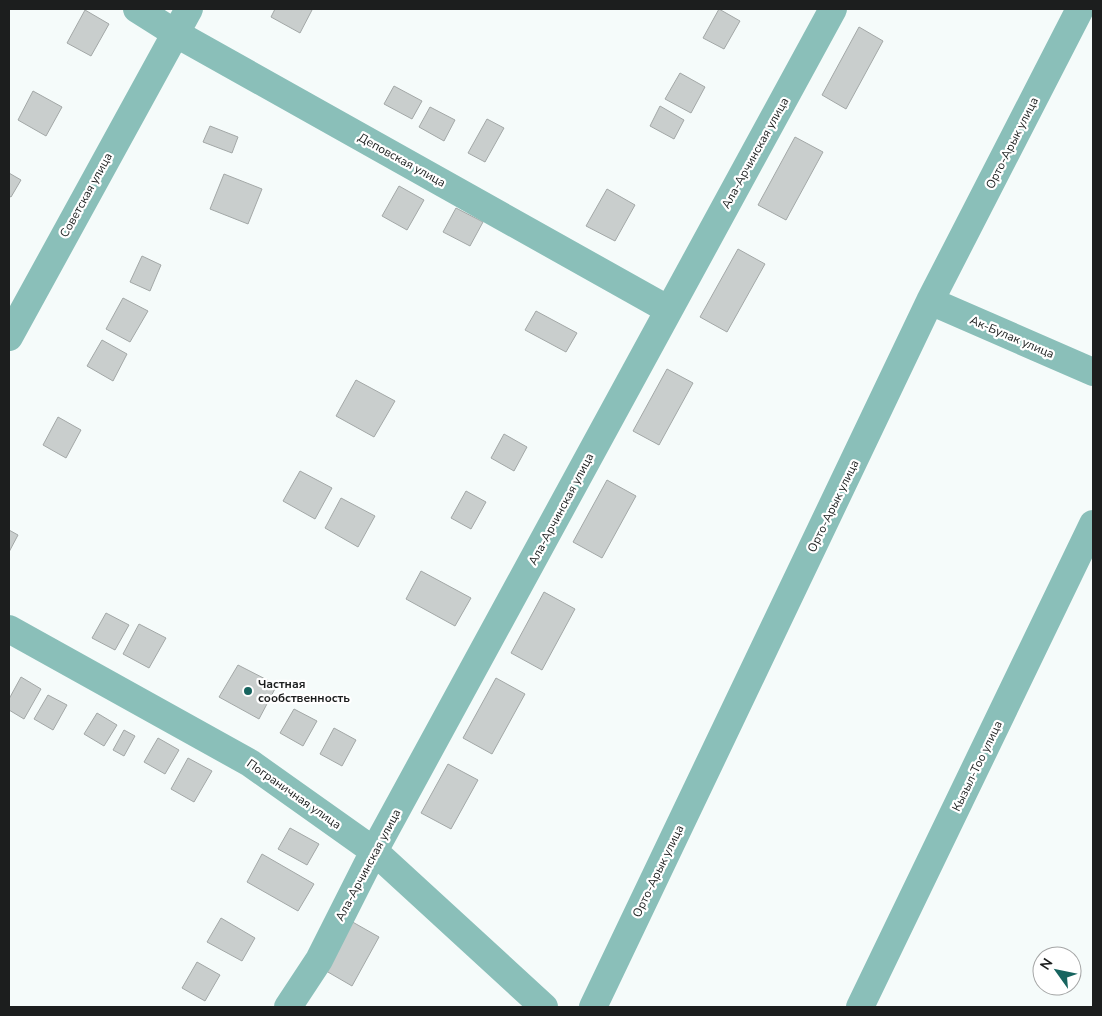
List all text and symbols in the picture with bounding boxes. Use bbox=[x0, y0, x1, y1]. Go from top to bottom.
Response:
street label: Ала-Арчинская улица bbox=[718, 94, 792, 212]
street label: Орто-Арык улица bbox=[982, 94, 1042, 192]
street label: Деповская улица bbox=[355, 129, 449, 191]
street label: Советская улица bbox=[56, 150, 116, 240]
street label: Ак-Булак улица bbox=[967, 312, 1057, 362]
street label: Ала-Арчинская улица bbox=[525, 450, 597, 568]
street label: Орто-Арык улица bbox=[804, 457, 862, 555]
place label: Частная сообственность bbox=[258, 676, 350, 706]
marker: Частная сообственность bbox=[242, 685, 254, 697]
street label: Кызыл-Тоо улица bbox=[948, 718, 1006, 814]
street label: Пограничная улица bbox=[244, 755, 344, 833]
street label: Ала-Арчинская улица bbox=[332, 806, 404, 924]
street label: Орто-Арык улица bbox=[629, 822, 687, 920]
north arrow bbox=[1032, 946, 1082, 996]
text: N bbox=[1036, 955, 1057, 974]

